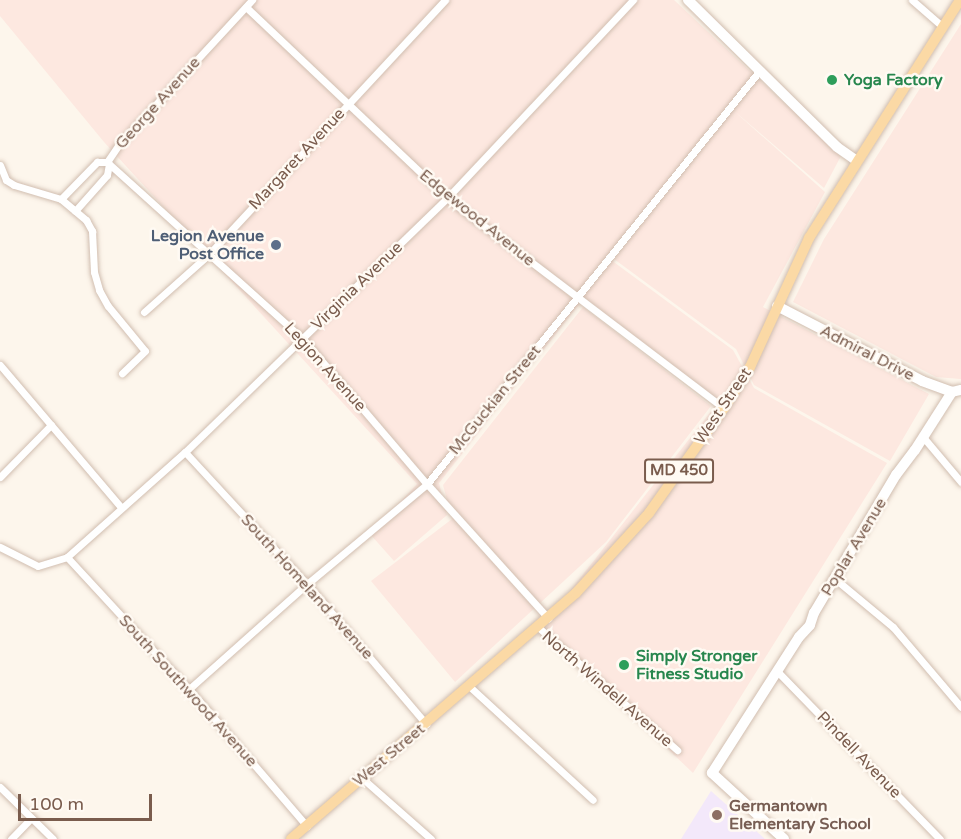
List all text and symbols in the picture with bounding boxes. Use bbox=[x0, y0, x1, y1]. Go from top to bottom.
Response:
street label: George Avenue bbox=[112, 53, 204, 153]
place label: Yoga Factory bbox=[844, 70, 942, 90]
marker: Yoga Factory bbox=[825, 73, 839, 87]
street label: Margaret Avenue bbox=[245, 104, 349, 214]
street label: Edgewood Avenue bbox=[416, 166, 538, 270]
place label: Legion Avenue Post Office bbox=[151, 226, 264, 264]
marker: Legion Avenue Post Office bbox=[269, 238, 283, 252]
street label: Virginia Avenue bbox=[308, 238, 406, 334]
street label: Legion Avenue bbox=[280, 318, 370, 416]
street label: Admiral Drive bbox=[817, 321, 917, 385]
street label: McGuckian Street bbox=[445, 341, 545, 459]
street label: West Street bbox=[690, 364, 756, 448]
road number: MD 450 bbox=[643, 459, 715, 483]
street label: Poplar Avenue bbox=[817, 495, 891, 599]
street label: South Homeland Avenue bbox=[237, 510, 377, 664]
street label: South Southwood Avenue bbox=[115, 611, 261, 771]
street label: North Windell Avenue bbox=[538, 627, 676, 751]
place label: Simply Stronger Fitness Studio bbox=[636, 646, 757, 684]
marker: Simply Stronger Fitness Studio bbox=[617, 658, 631, 672]
street label: Pindell Avenue bbox=[813, 708, 905, 802]
street label: West Street bbox=[349, 719, 429, 791]
scale bar bbox=[21, 782, 154, 820]
text: 100 m bbox=[29, 793, 84, 815]
place label: Germantown Elementary School bbox=[729, 796, 871, 834]
marker: Germantown Elementary School bbox=[710, 808, 724, 822]

